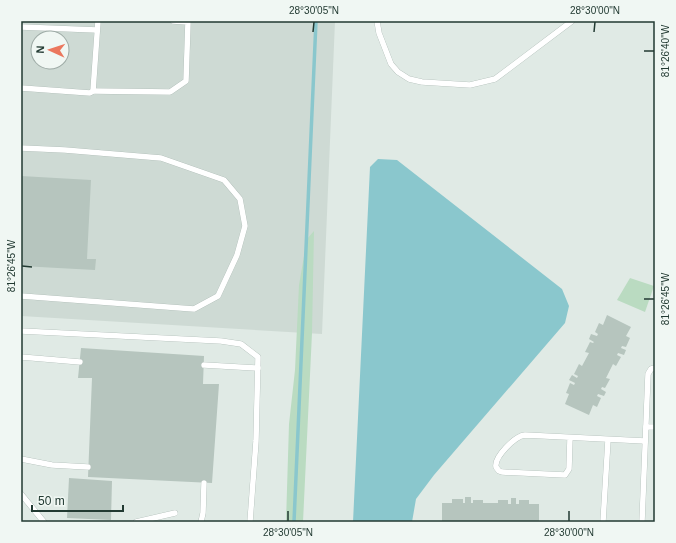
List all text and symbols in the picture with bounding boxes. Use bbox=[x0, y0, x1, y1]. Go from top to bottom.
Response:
text: 28°30'05"N bbox=[289, 5, 339, 16]
text: 28°30'00"N bbox=[570, 5, 620, 16]
text: 81°26'40"W bbox=[660, 24, 671, 77]
north arrow bbox=[30, 30, 70, 70]
text: N bbox=[34, 45, 46, 54]
text: 81°26'45"W bbox=[6, 239, 17, 292]
text: 81°26'45"W bbox=[660, 272, 671, 325]
scale bar bbox=[32, 487, 123, 513]
text: 50 m bbox=[38, 494, 65, 508]
text: 28°30'05"N bbox=[263, 527, 313, 538]
text: 28°30'00"N bbox=[544, 527, 594, 538]

